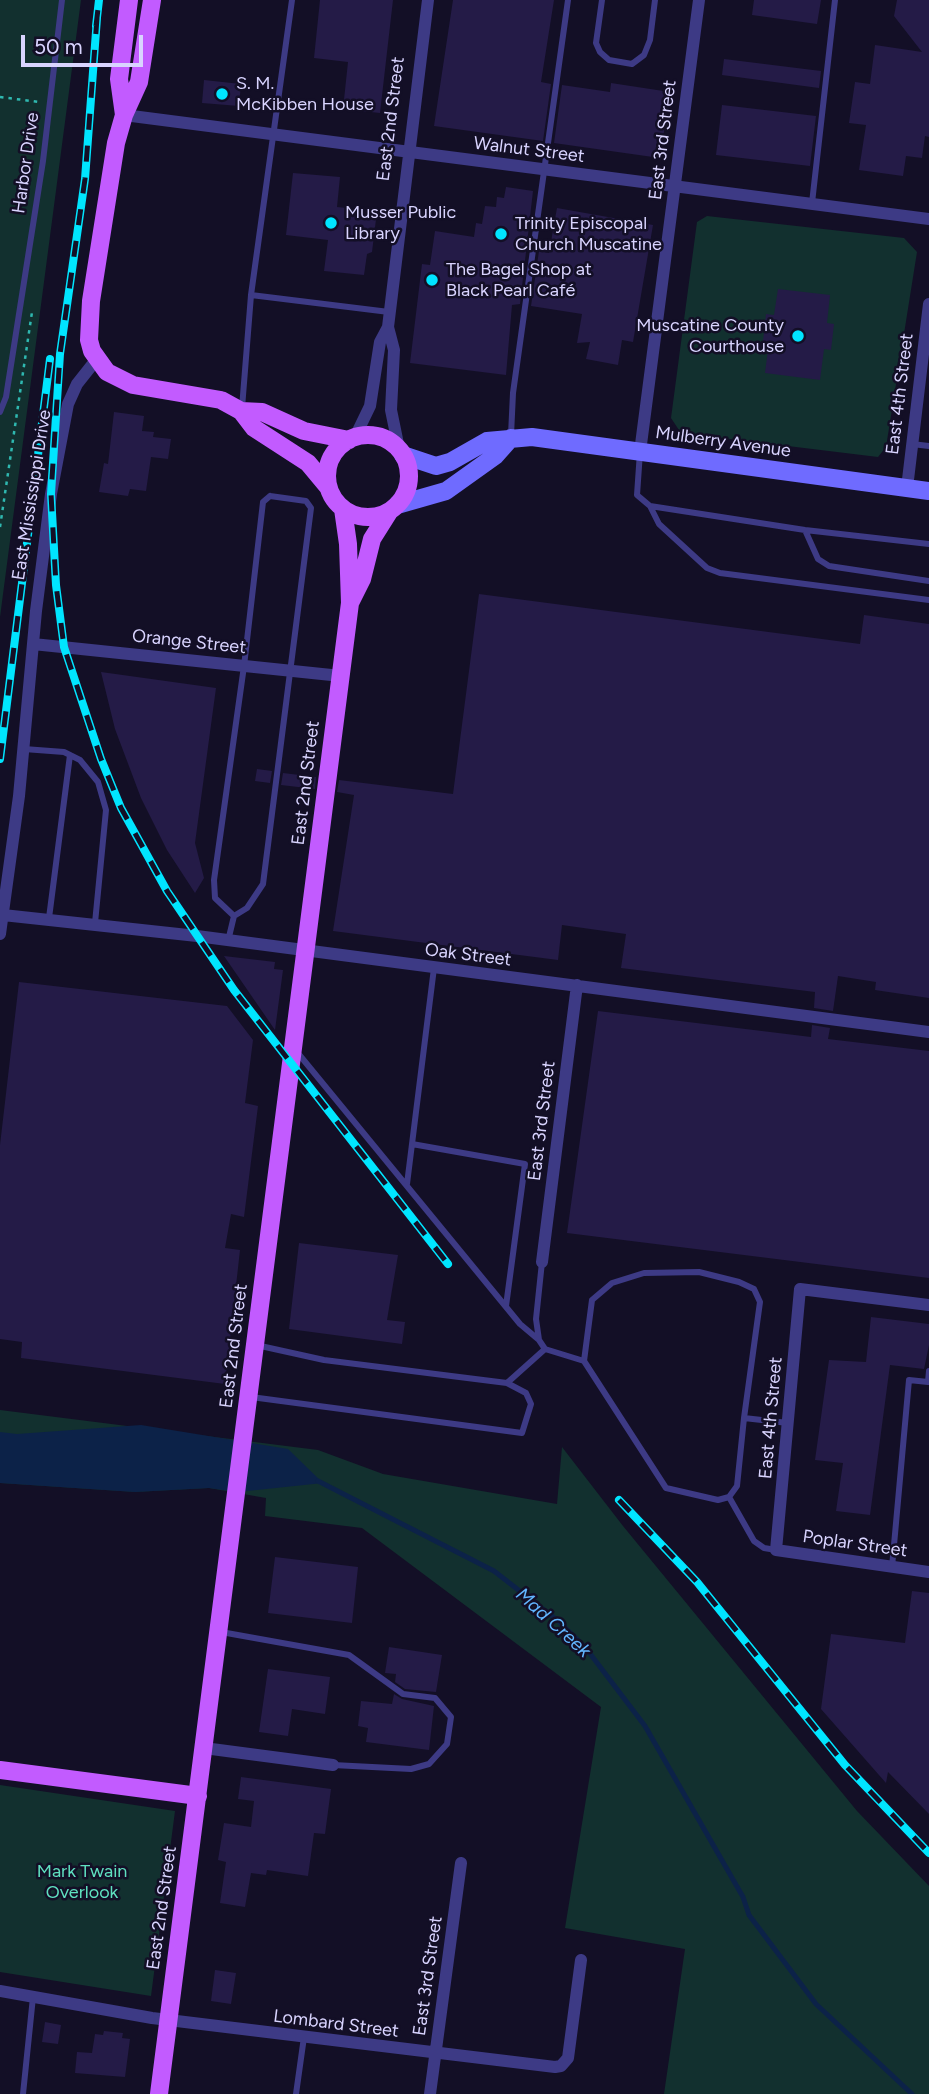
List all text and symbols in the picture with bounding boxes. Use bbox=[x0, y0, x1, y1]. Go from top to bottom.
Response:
scale bar bbox=[24, 21, 147, 65]
text: 50 m bbox=[34, 34, 83, 59]
street label: East 2nd Street bbox=[373, 56, 409, 182]
place label: S. M. McKibben House bbox=[236, 73, 374, 116]
street label: East 3rd Street bbox=[645, 79, 681, 201]
marker: S. M. McKibben House bbox=[214, 86, 230, 102]
street label: Harbor Drive bbox=[8, 111, 44, 215]
street label: Walnut Street bbox=[472, 132, 586, 168]
place label: Musser Public Library bbox=[345, 202, 456, 244]
place label: Trinity Episcopal Church Muscatine bbox=[515, 213, 662, 256]
marker: Musser Public Library bbox=[323, 215, 339, 231]
marker: Trinity Episcopal Church Muscatine bbox=[493, 226, 509, 242]
place label: The Bagel Shop at Black Pearl Café bbox=[446, 259, 592, 302]
marker: The Bagel Shop at Black Pearl Café bbox=[424, 272, 440, 288]
place label: Muscatine County Courthouse bbox=[636, 315, 784, 358]
marker: Muscatine County Courthouse bbox=[790, 328, 806, 344]
street label: East 4th Street bbox=[882, 332, 918, 456]
street label: East Mississippi Drive bbox=[8, 408, 56, 582]
street label: Mulberry Avenue bbox=[654, 422, 792, 462]
street label: Orange Street bbox=[131, 625, 247, 659]
street label: East 2nd Street bbox=[288, 720, 324, 846]
street label: Oak Street bbox=[424, 939, 512, 971]
street label: East 3rd Street bbox=[524, 1060, 560, 1182]
street label: East 2nd Street bbox=[216, 1283, 252, 1409]
street label: East 4th Street bbox=[755, 1356, 787, 1480]
street label: Poplar Street bbox=[801, 1526, 909, 1562]
water label: Mad Creek bbox=[511, 1583, 595, 1663]
street label: East 2nd Street bbox=[143, 1845, 181, 1971]
park label: Mark Twain Overlook bbox=[37, 1861, 127, 1904]
street label: East 3rd Street bbox=[409, 1915, 447, 2037]
street label: Lombard Street bbox=[272, 2006, 400, 2042]

